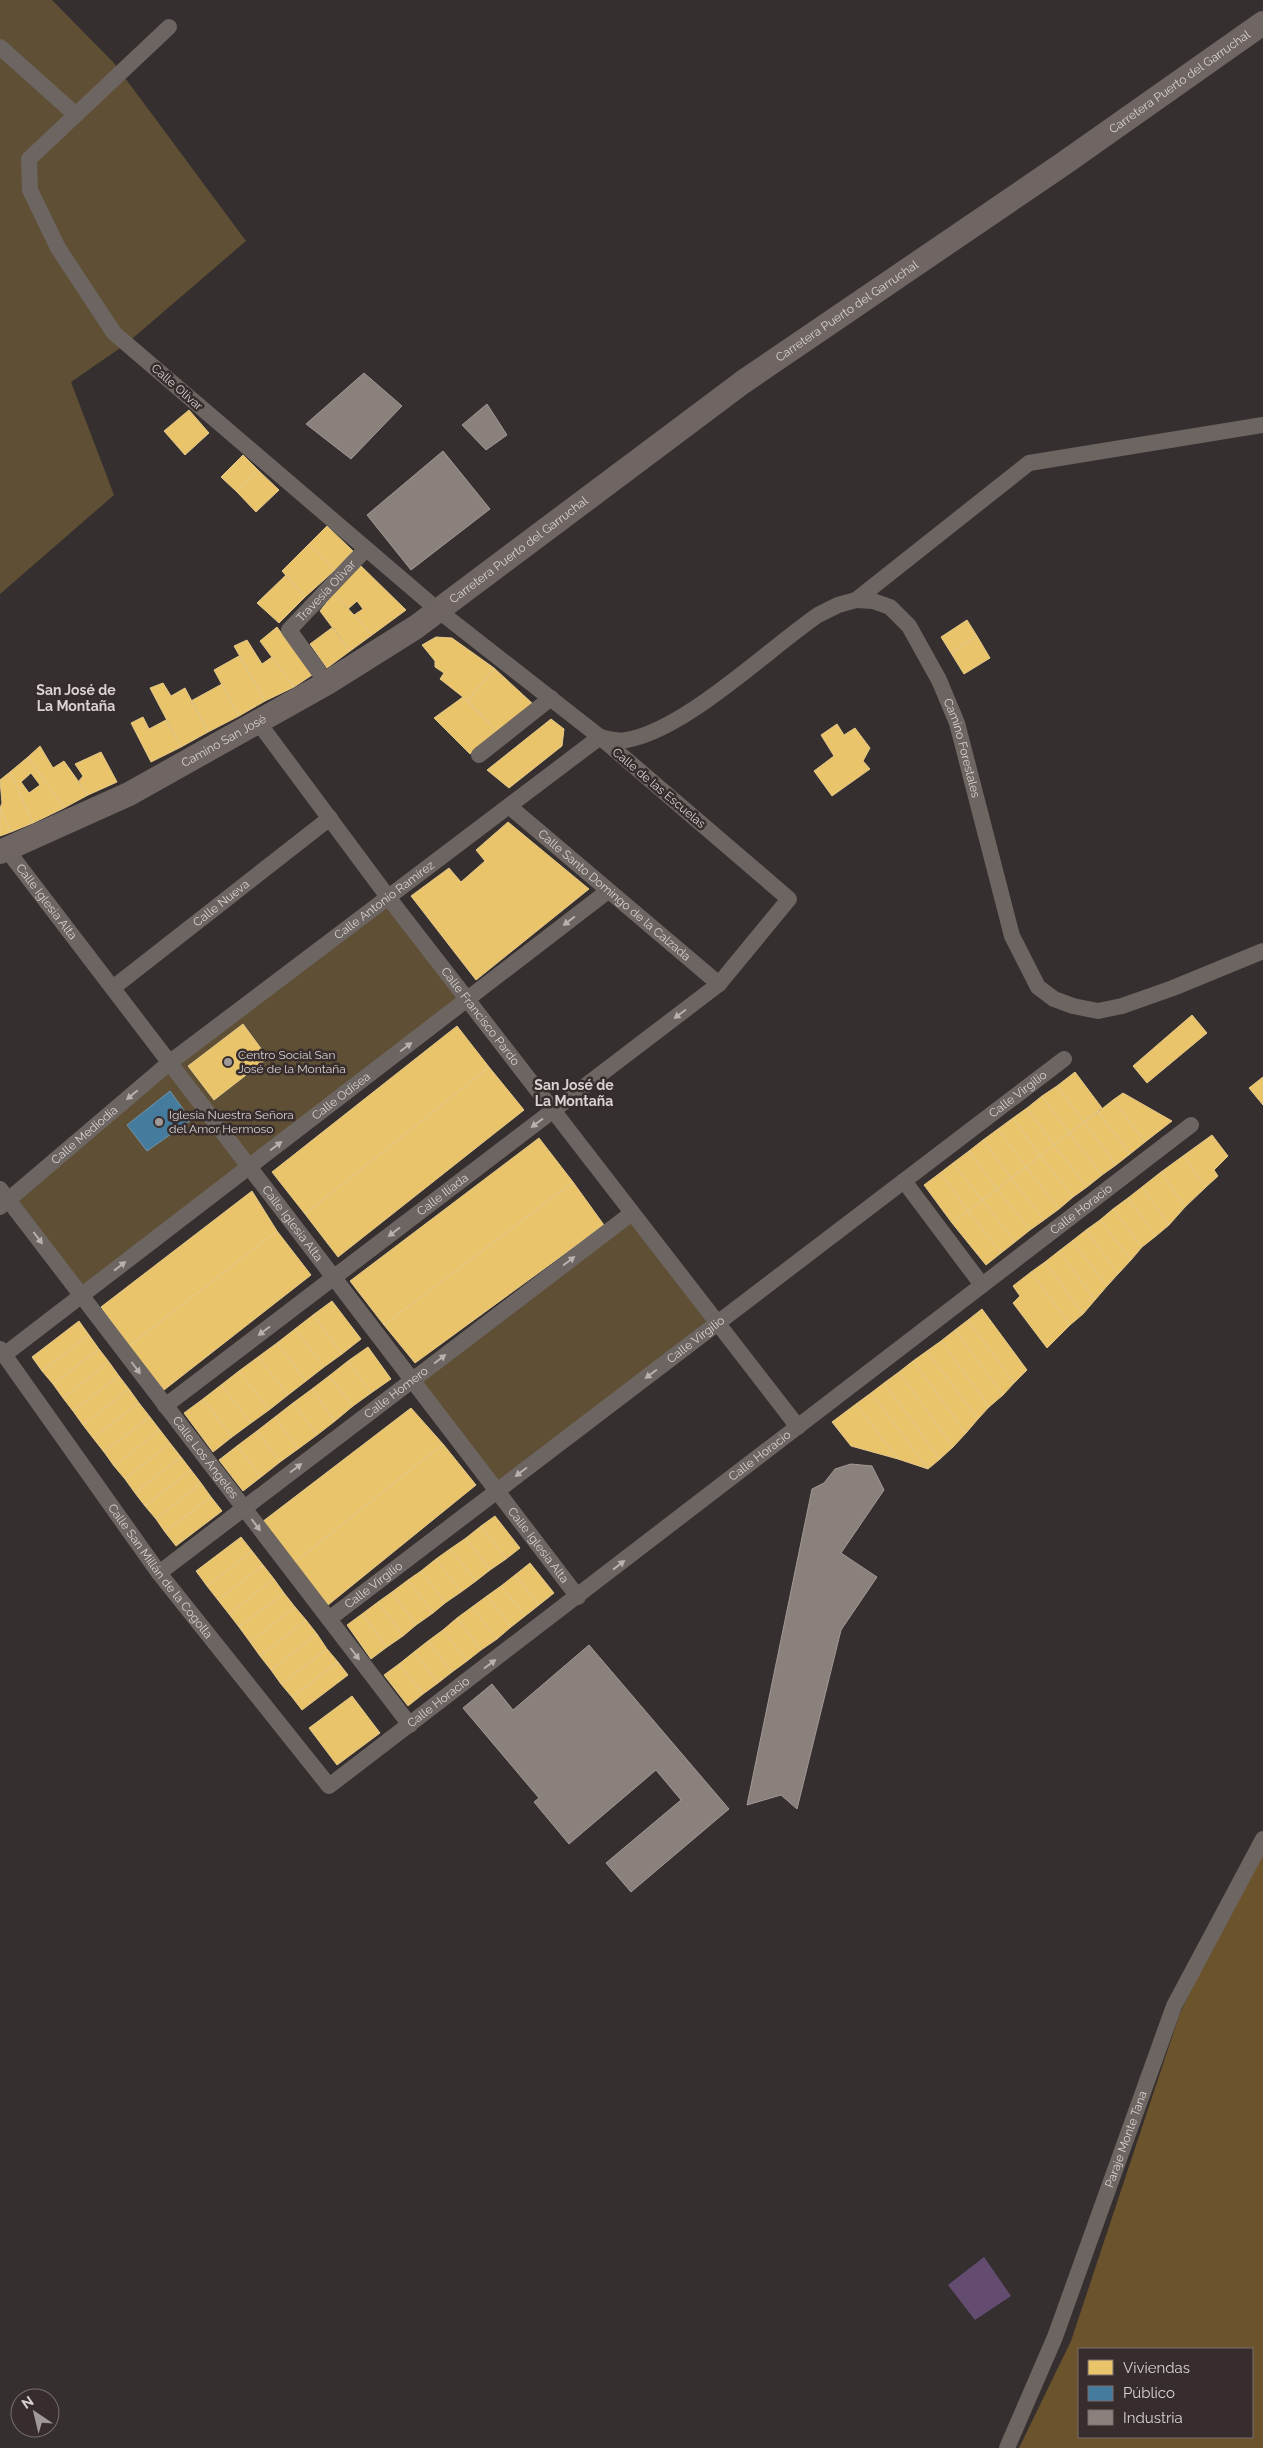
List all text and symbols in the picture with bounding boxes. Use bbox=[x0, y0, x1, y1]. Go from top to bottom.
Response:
street label: Carretera Puerto del Garruchal bbox=[1106, 27, 1253, 136]
street label: Carretera Puerto del Garruchal bbox=[773, 257, 922, 365]
street label: Calle Olivar bbox=[149, 361, 206, 414]
street label: Carretera Puerto del Garruchal bbox=[447, 493, 591, 606]
street label: Travesía Olivar bbox=[293, 557, 359, 625]
district label: San José de La Montaña bbox=[36, 682, 116, 714]
street label: Camino Forestales bbox=[940, 696, 983, 799]
street label: Camino San José bbox=[179, 712, 269, 770]
street label: Calle de las Escuelas bbox=[610, 745, 708, 831]
street label: Calle Santo Domingo de la Calzada bbox=[535, 827, 693, 964]
street label: Calle Antonio Ramírez bbox=[331, 858, 437, 942]
street label: Calle Iglesia Alta bbox=[13, 861, 80, 942]
street label: Calle Nueva bbox=[190, 877, 252, 930]
one-way arrow bbox=[563, 916, 576, 927]
street label: Calle Francisco Pardo bbox=[438, 965, 523, 1068]
one-way arrow bbox=[673, 1009, 687, 1019]
one-way arrow bbox=[399, 1042, 412, 1053]
place label: Centro Social San José de la Montaña bbox=[238, 1048, 346, 1076]
marker: Centro Social San José de la Montaña bbox=[222, 1056, 234, 1068]
street label: Calle Virgilio bbox=[986, 1068, 1049, 1121]
street label: Calle Odisea bbox=[309, 1069, 373, 1123]
district label: San José de La Montaña bbox=[534, 1077, 614, 1109]
one-way arrow bbox=[126, 1089, 139, 1100]
street label: Calle Mediodía bbox=[48, 1103, 121, 1167]
place label: Iglesia Nuestra Señora del Amor Hermoso bbox=[169, 1108, 294, 1136]
marker: Iglesia Nuestra Señora del Amor Hermoso bbox=[153, 1116, 165, 1128]
one-way arrow bbox=[530, 1118, 544, 1128]
one-way arrow bbox=[269, 1141, 283, 1151]
street label: Calle Ilíada bbox=[414, 1171, 471, 1219]
street label: Calle Horacio bbox=[1047, 1181, 1115, 1237]
street label: Calle Iglesia Alta bbox=[259, 1183, 326, 1264]
one-way arrow bbox=[387, 1227, 401, 1237]
one-way arrow bbox=[33, 1231, 43, 1245]
one-way arrow bbox=[562, 1255, 575, 1266]
one-way arrow bbox=[113, 1261, 126, 1272]
street label: Calle Virgilio bbox=[664, 1313, 727, 1366]
one-way arrow bbox=[258, 1325, 271, 1336]
one-way arrow bbox=[433, 1354, 447, 1364]
one-way arrow bbox=[131, 1361, 141, 1375]
street label: Calle Homero bbox=[361, 1364, 431, 1421]
one-way arrow bbox=[645, 1368, 658, 1379]
street label: Calle Los Ángeles bbox=[170, 1414, 241, 1501]
street label: Calle Horacio bbox=[726, 1428, 794, 1484]
one-way arrow bbox=[289, 1463, 303, 1473]
one-way arrow bbox=[515, 1467, 528, 1478]
street label: Calle San Millán de la Cogolla bbox=[105, 1501, 216, 1641]
street label: Calle Iglesia Alta bbox=[505, 1504, 572, 1586]
one-way arrow bbox=[251, 1518, 262, 1531]
street label: Calle Virgilio bbox=[342, 1559, 405, 1612]
one-way arrow bbox=[612, 1560, 626, 1570]
one-way arrow bbox=[350, 1647, 360, 1661]
one-way arrow bbox=[483, 1658, 496, 1669]
street label: Calle Horacio bbox=[405, 1674, 472, 1730]
street label: Paraje Monte Tana bbox=[1102, 2089, 1150, 2190]
legend bbox=[1078, 2348, 1253, 2438]
text: Viviendas bbox=[1123, 2359, 1190, 2377]
text: Público bbox=[1123, 2384, 1175, 2402]
north arrow bbox=[10, 2388, 60, 2438]
text: N bbox=[19, 2393, 37, 2412]
text: Industria bbox=[1123, 2409, 1183, 2427]

